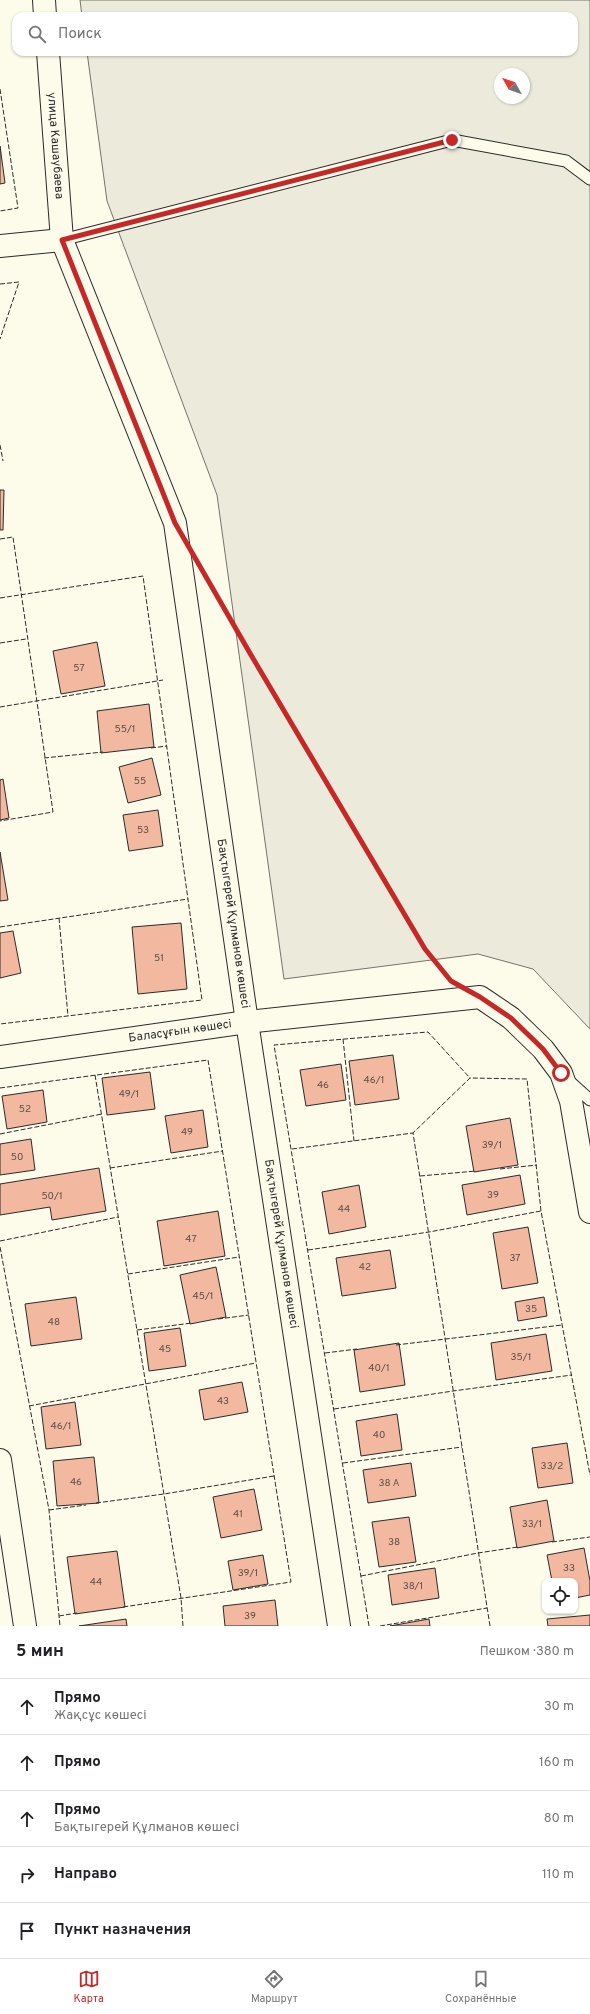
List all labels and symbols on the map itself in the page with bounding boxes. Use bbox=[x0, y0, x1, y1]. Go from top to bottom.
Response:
north arrow bbox=[494, 68, 530, 104]
street label: улица Кашаубаева bbox=[43, 92, 67, 200]
route end bbox=[443, 131, 461, 149]
house number: 57 bbox=[73, 662, 85, 675]
house number: 55/1 bbox=[114, 723, 136, 736]
house number: 55 bbox=[134, 775, 146, 788]
house number: 53 bbox=[137, 824, 149, 837]
street label: Бақтыгерей Құлманов көшесі bbox=[213, 838, 253, 1009]
house number: 51 bbox=[154, 952, 164, 965]
street label: Баласұғын көшесі bbox=[128, 1016, 233, 1047]
route start bbox=[552, 1064, 570, 1082]
house number: 46/1 bbox=[364, 1074, 384, 1087]
house number: 46 bbox=[317, 1079, 329, 1092]
house number: 49/1 bbox=[119, 1088, 139, 1101]
house number: 52 bbox=[19, 1103, 31, 1116]
house number: 49 bbox=[181, 1126, 193, 1139]
house number: 39/1 bbox=[482, 1139, 502, 1152]
house number: 50 bbox=[11, 1151, 23, 1164]
street label: Бақтыгерей Құлманов көшесі bbox=[260, 1158, 302, 1330]
house number: 39 bbox=[487, 1189, 499, 1202]
house number: 50/1 bbox=[41, 1190, 63, 1203]
house number: 44 bbox=[338, 1203, 350, 1216]
house number: 47 bbox=[185, 1233, 197, 1246]
house number: 37 bbox=[509, 1252, 521, 1265]
house number: 42 bbox=[359, 1261, 371, 1274]
house number: 45/1 bbox=[192, 1290, 214, 1303]
house number: 35 bbox=[525, 1303, 537, 1316]
house number: 48 bbox=[48, 1316, 60, 1329]
house number: 45 bbox=[159, 1343, 171, 1356]
house number: 35/1 bbox=[511, 1351, 531, 1364]
house number: 40/1 bbox=[368, 1362, 390, 1375]
house number: 43 bbox=[217, 1395, 229, 1408]
house number: 46/1 bbox=[51, 1420, 71, 1433]
house number: 40 bbox=[373, 1429, 385, 1442]
house number: 33/2 bbox=[541, 1460, 563, 1473]
house number: 46 bbox=[70, 1476, 82, 1489]
house number: 38 А bbox=[379, 1477, 400, 1490]
house number: 41 bbox=[233, 1508, 243, 1521]
house number: 33/1 bbox=[522, 1518, 542, 1531]
house number: 38 bbox=[388, 1536, 400, 1549]
house number: 33 bbox=[563, 1562, 575, 1575]
house number: 39/1 bbox=[238, 1567, 258, 1580]
house number: 44 bbox=[90, 1576, 102, 1589]
house number: 38/1 bbox=[403, 1580, 423, 1593]
house number: 39 bbox=[244, 1610, 256, 1623]

